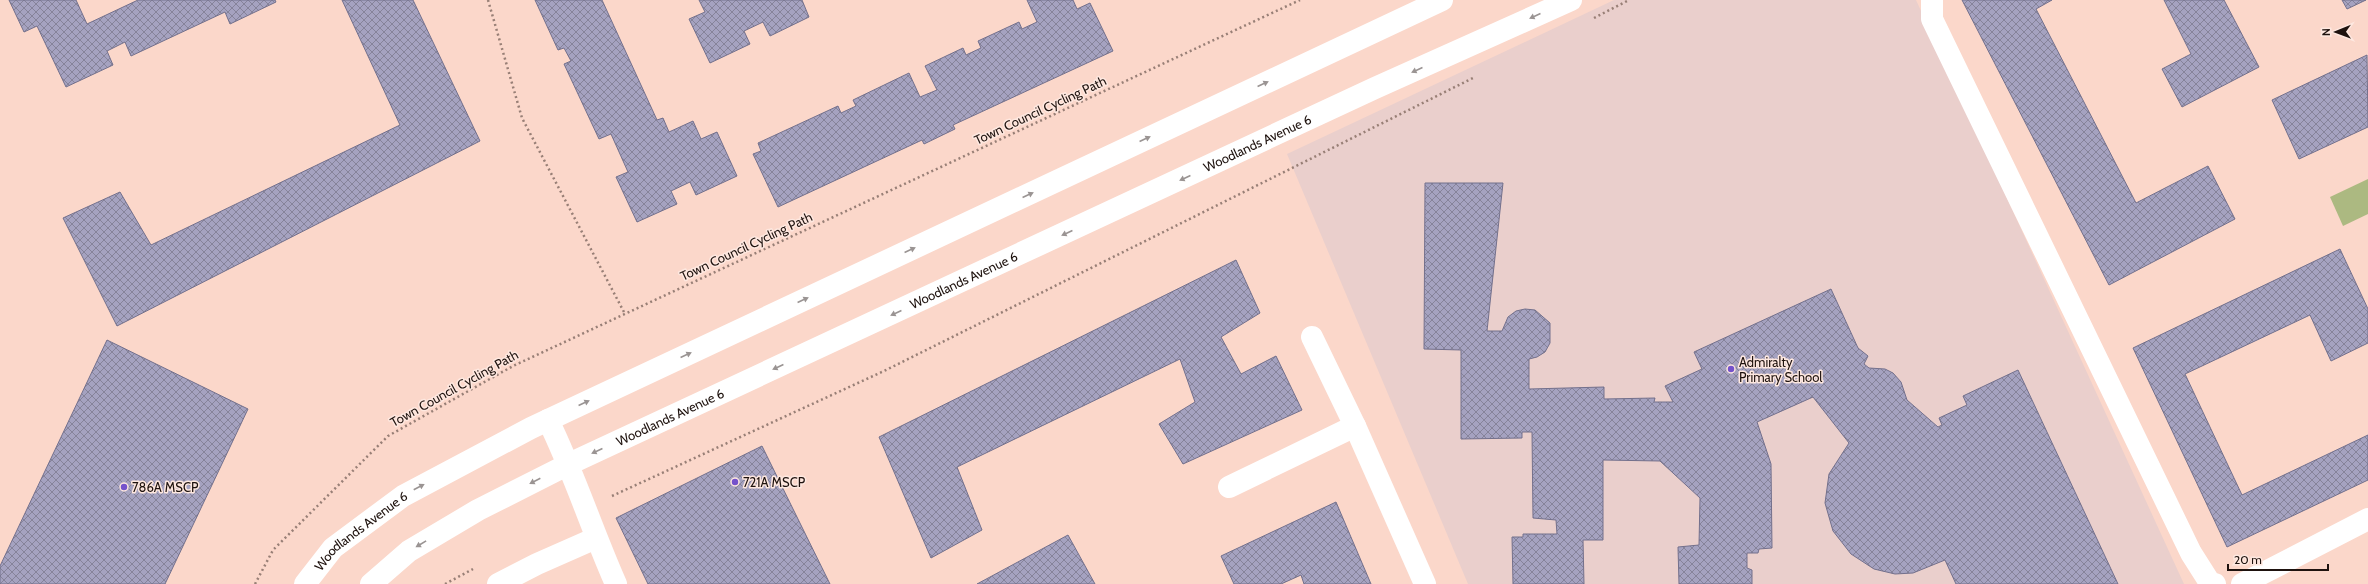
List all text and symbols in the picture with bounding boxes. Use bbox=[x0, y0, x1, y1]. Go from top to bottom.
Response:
north arrow bbox=[2316, 12, 2356, 52]
one-way arrow bbox=[1530, 13, 1541, 19]
text: N bbox=[2319, 28, 2333, 36]
one-way arrow bbox=[1410, 67, 1422, 73]
street label: Town Council Cycling Path bbox=[971, 72, 1109, 148]
one-way arrow bbox=[1257, 81, 1269, 87]
street label: Woodlands Avenue 6 bbox=[1201, 111, 1314, 175]
one-way arrow bbox=[1140, 136, 1151, 142]
one-way arrow bbox=[1179, 175, 1190, 181]
one-way arrow bbox=[1022, 192, 1033, 198]
street label: Town Council Cycling Path bbox=[677, 208, 815, 284]
one-way arrow bbox=[1061, 230, 1073, 236]
one-way arrow bbox=[904, 247, 916, 253]
street label: Woodlands Avenue 6 bbox=[907, 248, 1020, 312]
one-way arrow bbox=[798, 297, 809, 303]
one-way arrow bbox=[891, 310, 902, 316]
street label: Town Council Cycling Path bbox=[387, 346, 521, 430]
one-way arrow bbox=[680, 352, 691, 358]
place label: Admiralty Primary School bbox=[1739, 354, 1822, 385]
one-way arrow bbox=[773, 364, 784, 370]
marker: Admiralty Primary School bbox=[1726, 364, 1736, 374]
street label: Woodlands Avenue 6 bbox=[614, 385, 726, 449]
one-way arrow bbox=[578, 400, 589, 406]
one-way arrow bbox=[591, 448, 602, 454]
place label: 721A MSCP bbox=[743, 474, 806, 490]
marker: 721A MSCP bbox=[730, 477, 740, 487]
one-way arrow bbox=[529, 478, 540, 484]
place label: 786A MSCP bbox=[132, 479, 199, 495]
marker: 786A MSCP bbox=[119, 482, 129, 492]
one-way arrow bbox=[413, 484, 425, 491]
street label: Woodlands Avenue 6 bbox=[311, 487, 410, 574]
one-way arrow bbox=[415, 540, 427, 547]
scale bar bbox=[2228, 546, 2328, 572]
text: 20 m bbox=[2234, 552, 2262, 567]

